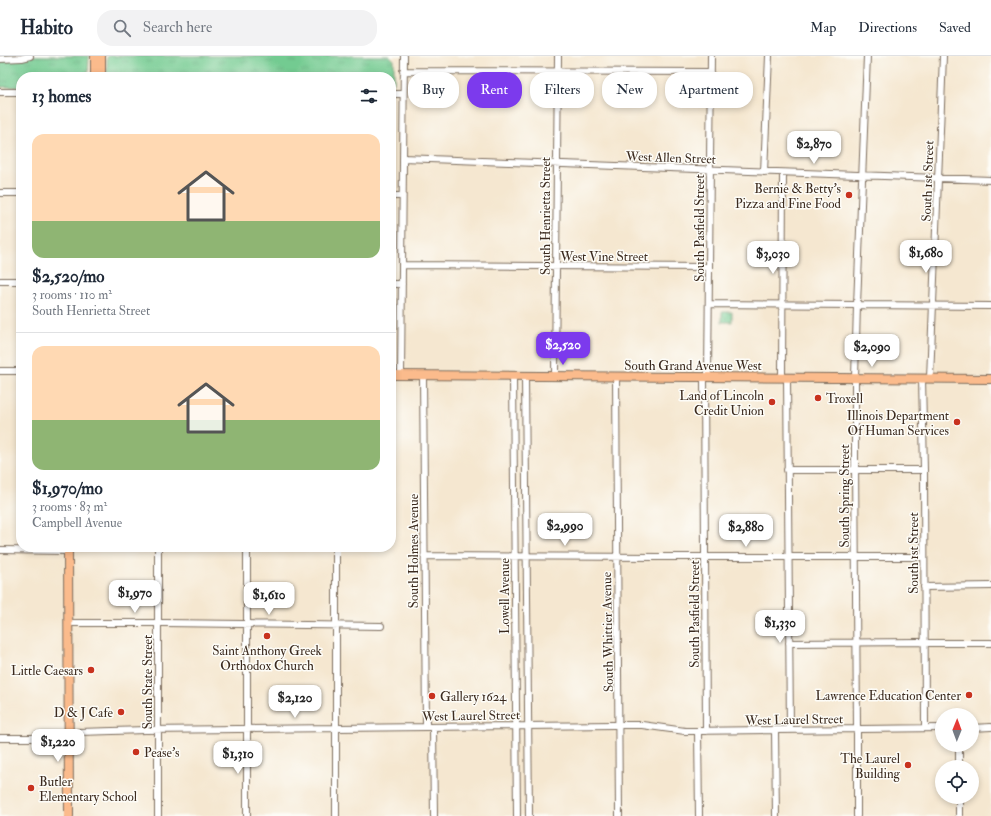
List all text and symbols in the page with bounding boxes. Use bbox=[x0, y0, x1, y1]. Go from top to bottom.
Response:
search box bbox=[97, 10, 377, 46]
text: Habito bbox=[20, 16, 73, 40]
icon: search bbox=[111, 17, 133, 39]
text: Search here bbox=[143, 18, 212, 37]
text: Map bbox=[810, 19, 836, 36]
text: Directions bbox=[858, 19, 917, 36]
text: Saved bbox=[939, 19, 971, 36]
chip: Buy bbox=[408, 72, 459, 108]
chip: Rent bbox=[467, 72, 522, 108]
chip: Filters bbox=[530, 72, 594, 108]
chip: New bbox=[602, 72, 657, 108]
chip: Apartment bbox=[665, 72, 753, 108]
icon: filters bbox=[358, 85, 380, 107]
text: 13 homes bbox=[32, 86, 91, 107]
pin: $2,870 bbox=[781, 131, 847, 165]
text: $2,870 bbox=[796, 136, 832, 152]
street label: South 1st Street bbox=[919, 140, 937, 222]
street label: West Allen Street bbox=[625, 148, 716, 168]
street label: South Henrietta Street bbox=[538, 157, 554, 275]
icon: home bbox=[170, 160, 242, 232]
street label: South Pasfield Street bbox=[692, 174, 708, 282]
place label: Bernie & Betty's Pizza and Fine Food bbox=[735, 181, 842, 212]
marker: Bernie & Betty's Pizza and Fine Food bbox=[844, 190, 854, 200]
pin: $1,680 bbox=[893, 240, 959, 274]
pin: $3,030 bbox=[740, 241, 806, 275]
text: $1,680 bbox=[909, 245, 943, 261]
text: $3,030 bbox=[756, 246, 790, 262]
street label: West Vine Street bbox=[559, 249, 648, 265]
text: $2,520/mo bbox=[32, 266, 104, 287]
text: 3 rooms · 110 m² bbox=[32, 287, 112, 303]
text: South Henrietta Street bbox=[32, 303, 150, 319]
pin: $2,520 bbox=[530, 332, 596, 366]
pin: $2,090 bbox=[839, 334, 905, 368]
text: $2,520 bbox=[545, 337, 581, 353]
text: $2,090 bbox=[853, 339, 891, 355]
street label: South Grand Avenue West bbox=[624, 358, 762, 374]
icon: home bbox=[170, 372, 242, 444]
place label: Land of Lincoln Credit Union bbox=[679, 388, 764, 419]
place label: Troxell bbox=[826, 391, 864, 407]
marker: Troxell bbox=[813, 393, 823, 403]
marker: Land of Lincoln Credit Union bbox=[767, 397, 777, 407]
place label: Illinois Department Of Human Services bbox=[847, 408, 950, 439]
marker: Illinois Department Of Human Services bbox=[952, 417, 962, 427]
street label: South Spring Street bbox=[837, 444, 854, 548]
text: $1,970/mo bbox=[32, 478, 103, 499]
street label: South Holmes Avenue bbox=[406, 493, 422, 608]
text: 3 rooms · 83 m² bbox=[32, 499, 107, 515]
street label: South 1st Street bbox=[906, 512, 922, 594]
pin: $2,990 bbox=[532, 513, 598, 547]
pin: $2,880 bbox=[713, 514, 779, 548]
text: Campbell Avenue bbox=[32, 515, 122, 531]
text: $2,990 bbox=[546, 518, 584, 534]
text: $2,880 bbox=[728, 519, 764, 535]
street label: Lowell Avenue bbox=[497, 557, 513, 634]
street label: South Pasfield Street bbox=[687, 560, 703, 668]
street label: South Whittier Avenue bbox=[599, 571, 617, 692]
pin: $1,970 bbox=[102, 580, 168, 614]
pin: $1,610 bbox=[236, 582, 302, 616]
text: $1,970 bbox=[118, 585, 152, 601]
text: $1,610 bbox=[253, 587, 285, 603]
pin: $1,330 bbox=[747, 610, 813, 644]
text: $1,330 bbox=[764, 615, 796, 631]
marker: Saint Anthony Greek Orthodox Church bbox=[262, 631, 272, 641]
street label: South State Street bbox=[140, 635, 156, 729]
place label: Saint Anthony Greek Orthodox Church bbox=[212, 643, 323, 674]
place label: Little Caesars bbox=[11, 663, 84, 679]
marker: Little Caesars bbox=[86, 665, 96, 675]
pin: $2,120 bbox=[262, 685, 328, 719]
place label: Lawrence Education Center bbox=[816, 688, 961, 704]
place label: Gallery 1624 bbox=[440, 689, 507, 706]
text: $2,120 bbox=[278, 690, 312, 706]
marker: Lawrence Education Center bbox=[964, 690, 974, 700]
marker: Gallery 1624 bbox=[427, 691, 437, 701]
place label: D & J Cafe bbox=[54, 705, 114, 721]
marker: D & J Cafe bbox=[116, 707, 126, 717]
street label: West Laurel Street bbox=[421, 707, 520, 725]
north arrow bbox=[935, 708, 979, 752]
map controls bbox=[935, 708, 979, 804]
street label: West Laurel Street bbox=[744, 711, 843, 729]
pin: $1,220 bbox=[25, 729, 91, 763]
text: $1,220 bbox=[41, 734, 75, 750]
pin: $1,310 bbox=[205, 741, 271, 775]
place label: Pease's bbox=[144, 745, 180, 761]
text: $1,310 bbox=[222, 746, 254, 762]
marker: Pease's bbox=[131, 747, 141, 757]
place label: The Laurel Building bbox=[840, 751, 901, 782]
marker: The Laurel Building bbox=[903, 760, 913, 770]
button: locate bbox=[935, 760, 979, 804]
place label: Butler Elementary School bbox=[39, 774, 138, 806]
marker: Butler Elementary School bbox=[26, 783, 36, 793]

